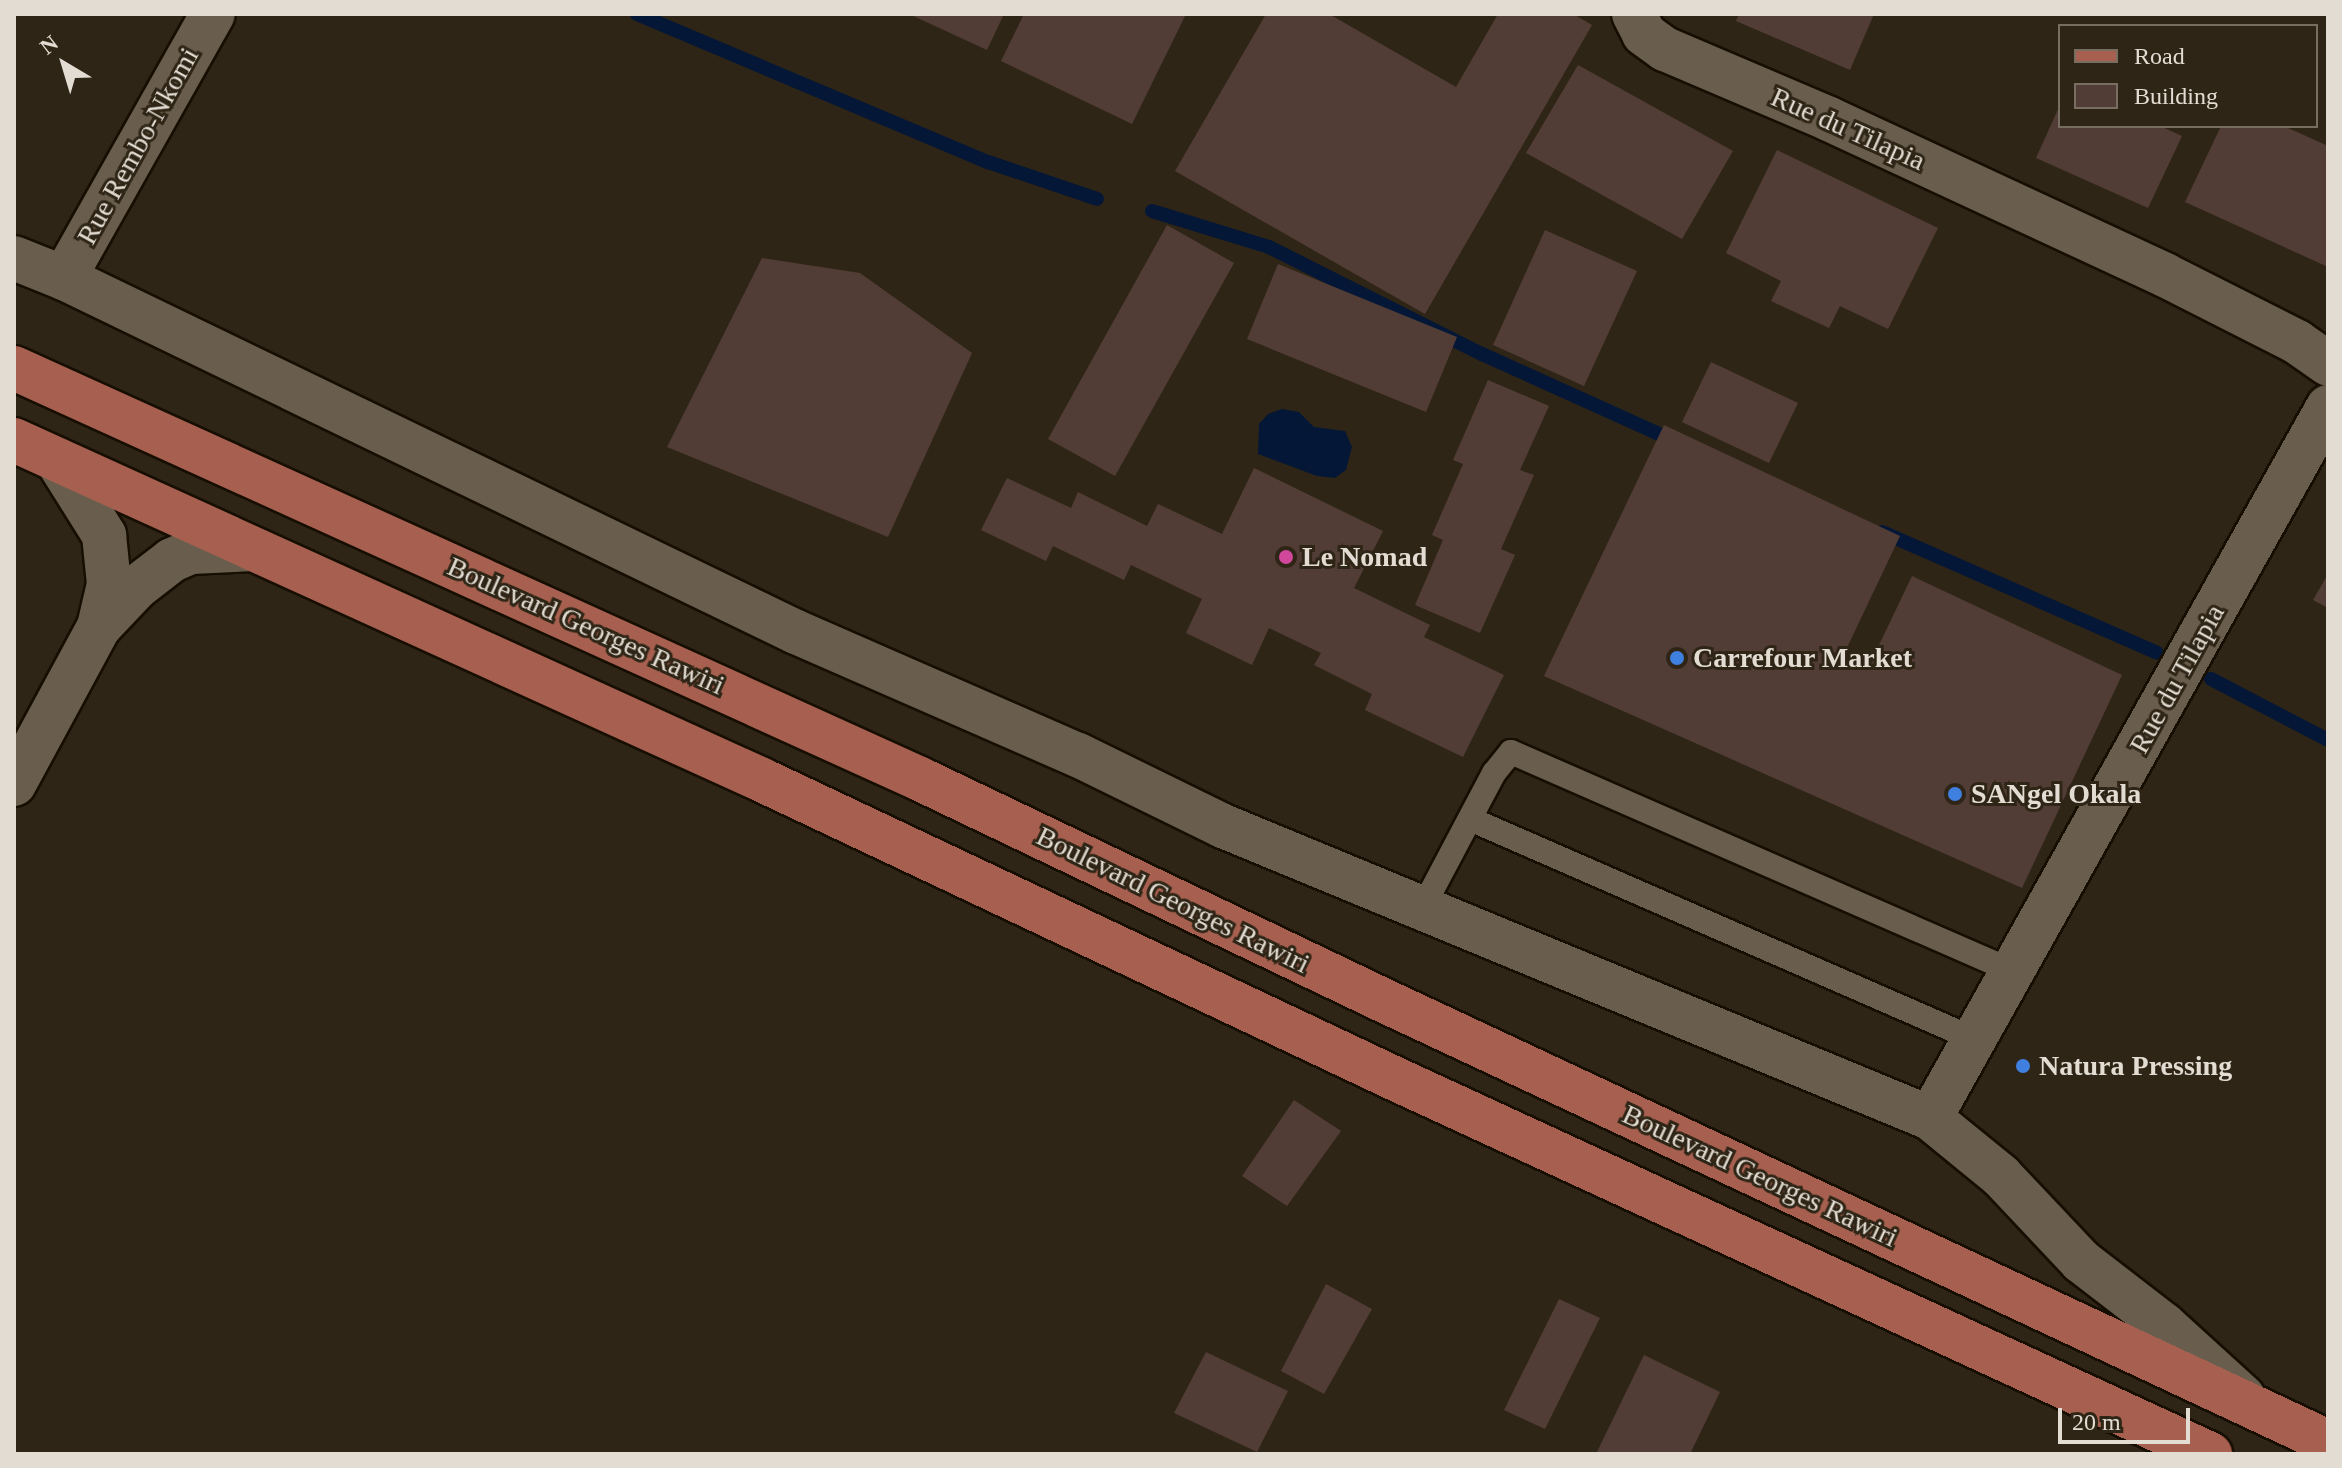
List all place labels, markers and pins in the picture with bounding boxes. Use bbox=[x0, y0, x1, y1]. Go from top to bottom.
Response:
place label: Le Nomad bbox=[1302, 540, 1427, 574]
marker: Le Nomad bbox=[1277, 548, 1295, 566]
place label: Carrefour Market bbox=[1693, 641, 1913, 675]
marker: Carrefour Market bbox=[1668, 649, 1686, 667]
place label: SANgel Okala bbox=[1971, 777, 2141, 811]
marker: SANgel Okala bbox=[1946, 785, 1964, 803]
place label: Natura Pressing bbox=[2039, 1049, 2232, 1083]
marker: Natura Pressing bbox=[2014, 1057, 2032, 1075]

